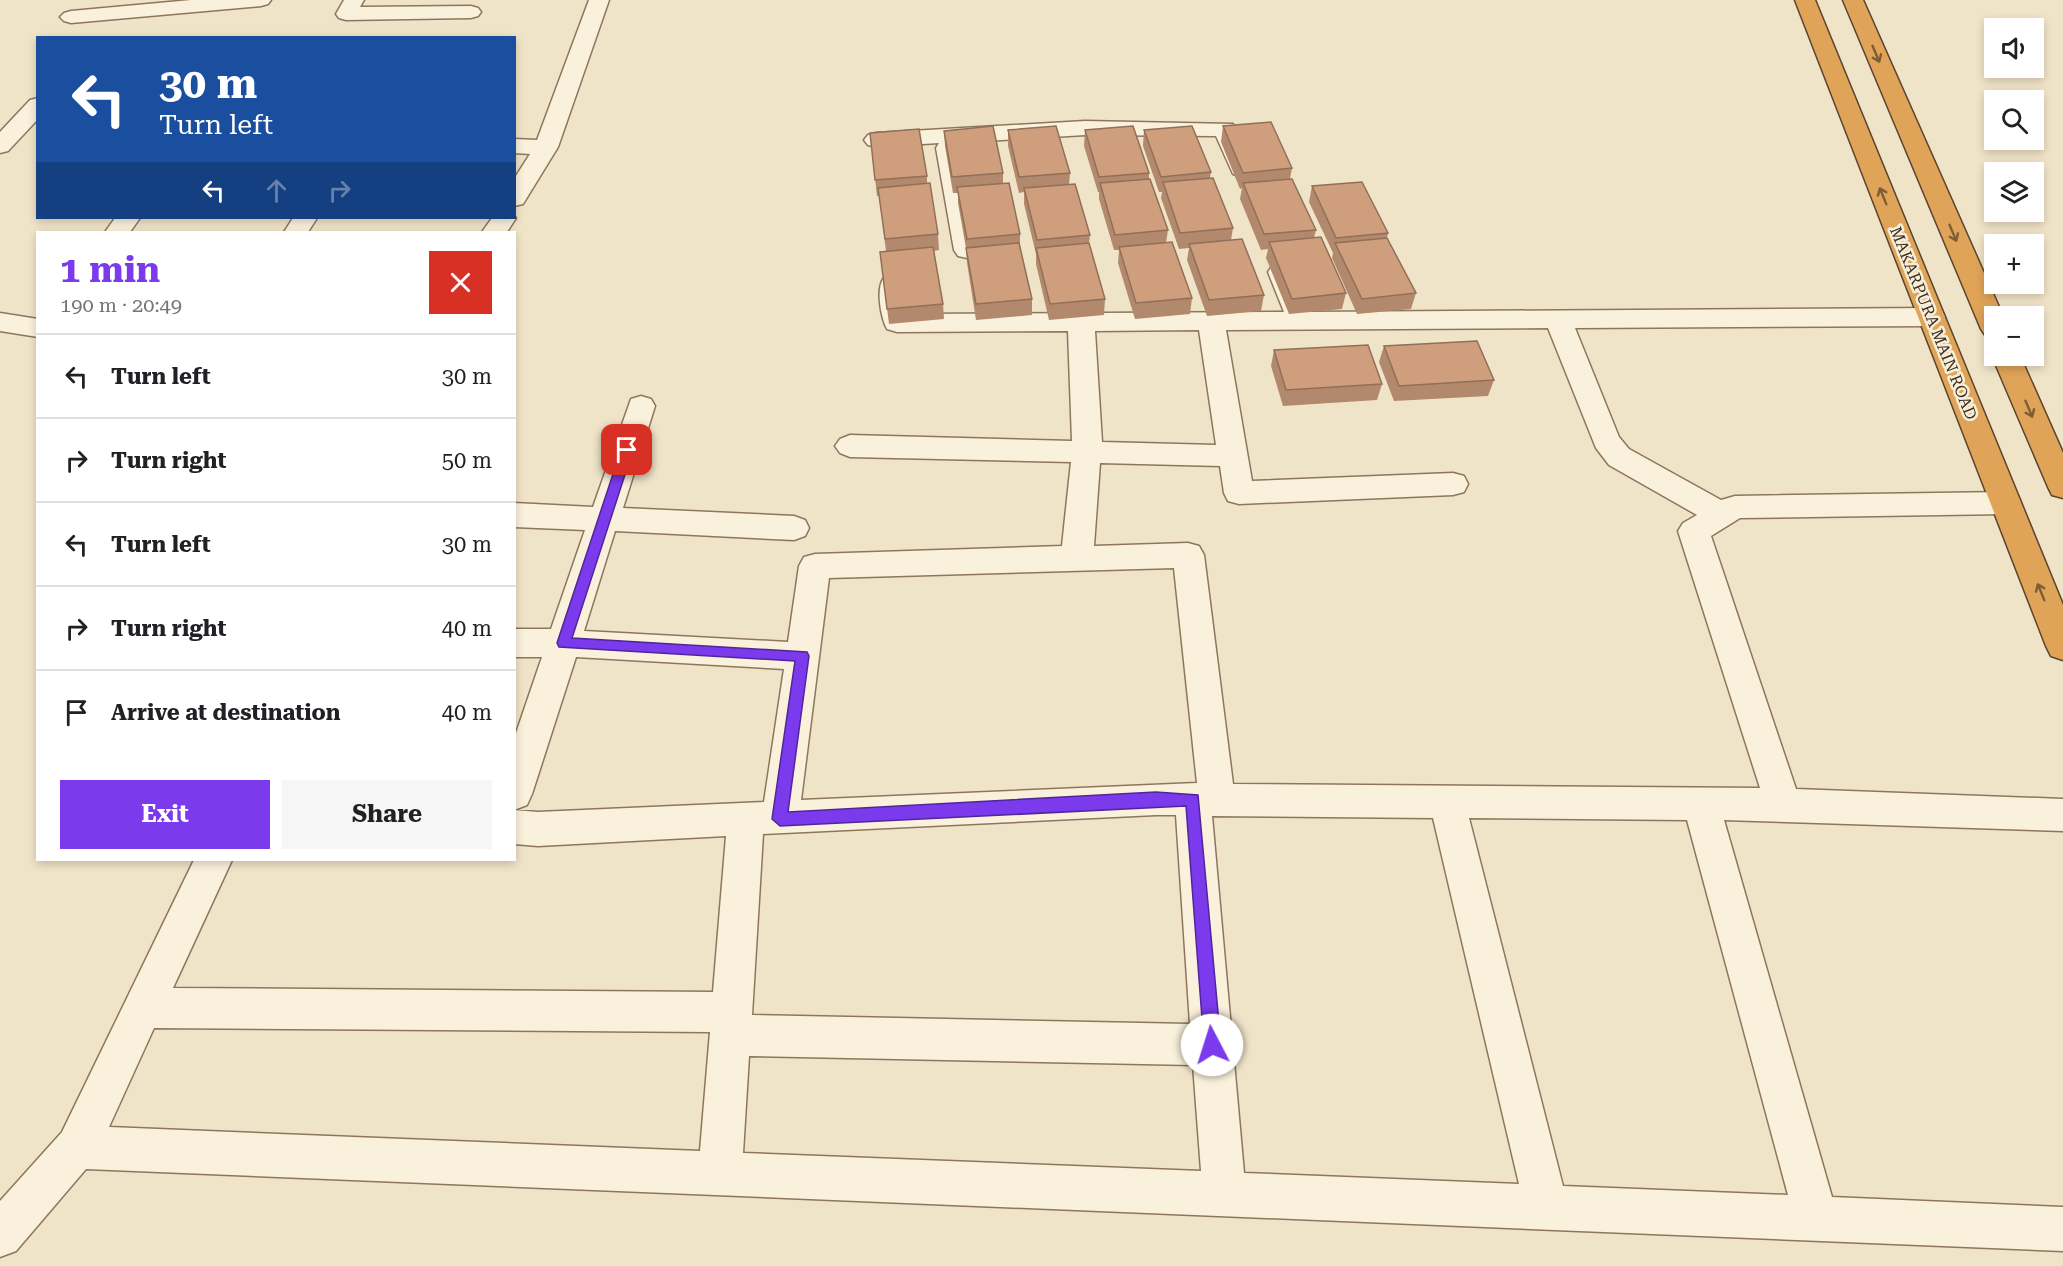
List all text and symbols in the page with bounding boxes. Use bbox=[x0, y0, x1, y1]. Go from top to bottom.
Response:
map controls bbox=[1984, 18, 2044, 366]
button: sound bbox=[1984, 18, 2044, 78]
one-way arrow bbox=[1871, 44, 1882, 62]
text: 30 m bbox=[159, 59, 257, 108]
icon: left bbox=[60, 60, 138, 138]
button: search bbox=[1984, 90, 2044, 150]
text: Turn left bbox=[159, 109, 273, 141]
button: layers bbox=[1984, 162, 2044, 222]
icon: left bbox=[197, 174, 230, 207]
icon: ahead bbox=[260, 174, 293, 207]
icon: right bbox=[323, 174, 356, 207]
one-way arrow bbox=[1877, 188, 1888, 206]
one-way arrow bbox=[1948, 223, 1960, 241]
street label: MAKARPURA MAIN ROAD bbox=[1886, 224, 1981, 423]
button: + bbox=[1984, 234, 2044, 294]
text: 1 min bbox=[60, 249, 160, 291]
button: close bbox=[429, 251, 492, 314]
text: 190 m · 20:49 bbox=[60, 293, 182, 317]
button: − bbox=[1984, 306, 2044, 366]
icon: left bbox=[60, 360, 93, 393]
text: Turn left bbox=[111, 364, 211, 389]
text: 30 m bbox=[442, 364, 492, 389]
one-way arrow bbox=[2024, 400, 2036, 418]
pin bbox=[601, 424, 652, 475]
icon: arrive bbox=[610, 433, 643, 466]
icon: right bbox=[60, 444, 93, 477]
text: Turn right bbox=[111, 448, 226, 473]
text: 50 m bbox=[442, 448, 492, 473]
icon: left bbox=[60, 528, 93, 561]
text: Turn left bbox=[111, 532, 211, 557]
text: 30 m bbox=[442, 532, 492, 557]
one-way arrow bbox=[2035, 583, 2046, 602]
icon: right bbox=[60, 612, 93, 645]
text: Turn right bbox=[111, 616, 226, 641]
text: 40 m bbox=[442, 616, 492, 641]
icon: arrive bbox=[60, 696, 93, 729]
text: Arrive at destination bbox=[111, 700, 340, 725]
text: 40 m bbox=[442, 700, 492, 725]
button: Exit bbox=[60, 780, 270, 849]
button: Share bbox=[282, 780, 492, 849]
position arrow bbox=[1180, 1013, 1244, 1077]

